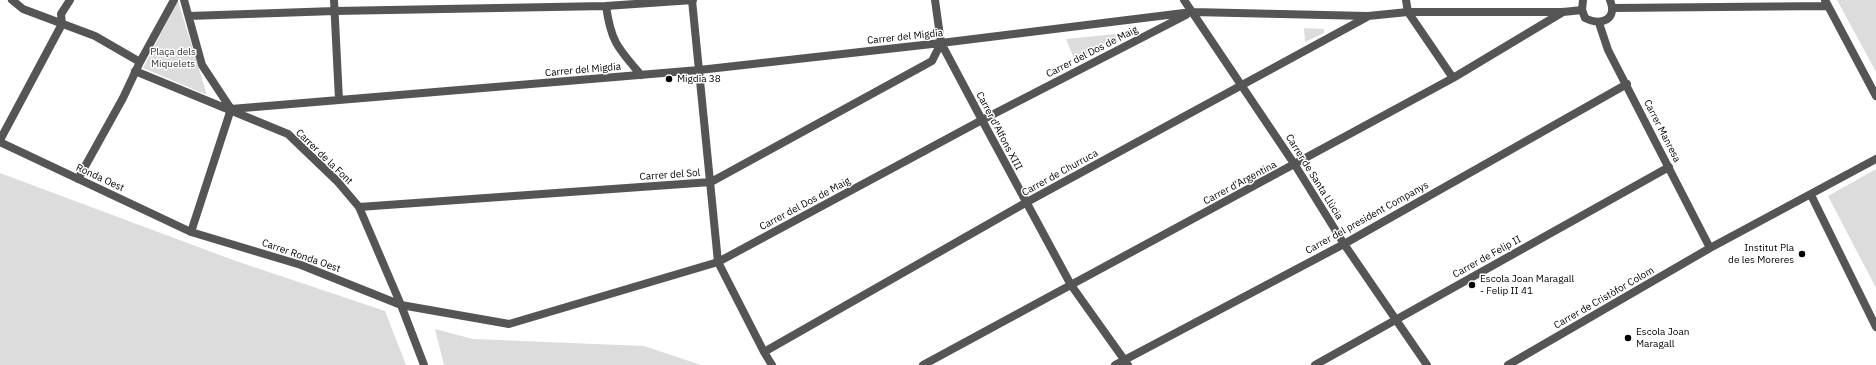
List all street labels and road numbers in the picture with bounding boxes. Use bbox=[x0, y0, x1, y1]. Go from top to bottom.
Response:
street label: Carrer del Dos de Maig bbox=[1044, 24, 1140, 80]
street label: Carrer del Migdia bbox=[866, 27, 944, 47]
street label: Carrer del Migdia bbox=[545, 61, 621, 79]
street label: Carrer d'Alfons XIII bbox=[973, 90, 1025, 172]
street label: Carrer Manresa bbox=[1641, 98, 1683, 164]
street label: Carrer de la Font bbox=[293, 127, 355, 187]
street label: Carrer de Santa Llùcia bbox=[1283, 132, 1345, 222]
street label: Carrer de Churruca bbox=[1020, 147, 1100, 199]
street label: Carrer d'Argentina bbox=[1201, 159, 1279, 207]
street label: Ronda Oest bbox=[74, 162, 126, 194]
street label: Carrer del Sol bbox=[639, 167, 701, 183]
street label: Carrer del Dos de Maig bbox=[758, 175, 852, 233]
street label: Carrer del president Companys bbox=[1303, 179, 1431, 257]
street label: Carrer de Felip II bbox=[1451, 233, 1523, 281]
street label: Carrer Ronda Oest bbox=[260, 237, 342, 275]
street label: Carrer de Cristòfor Colom bbox=[1552, 264, 1656, 332]

